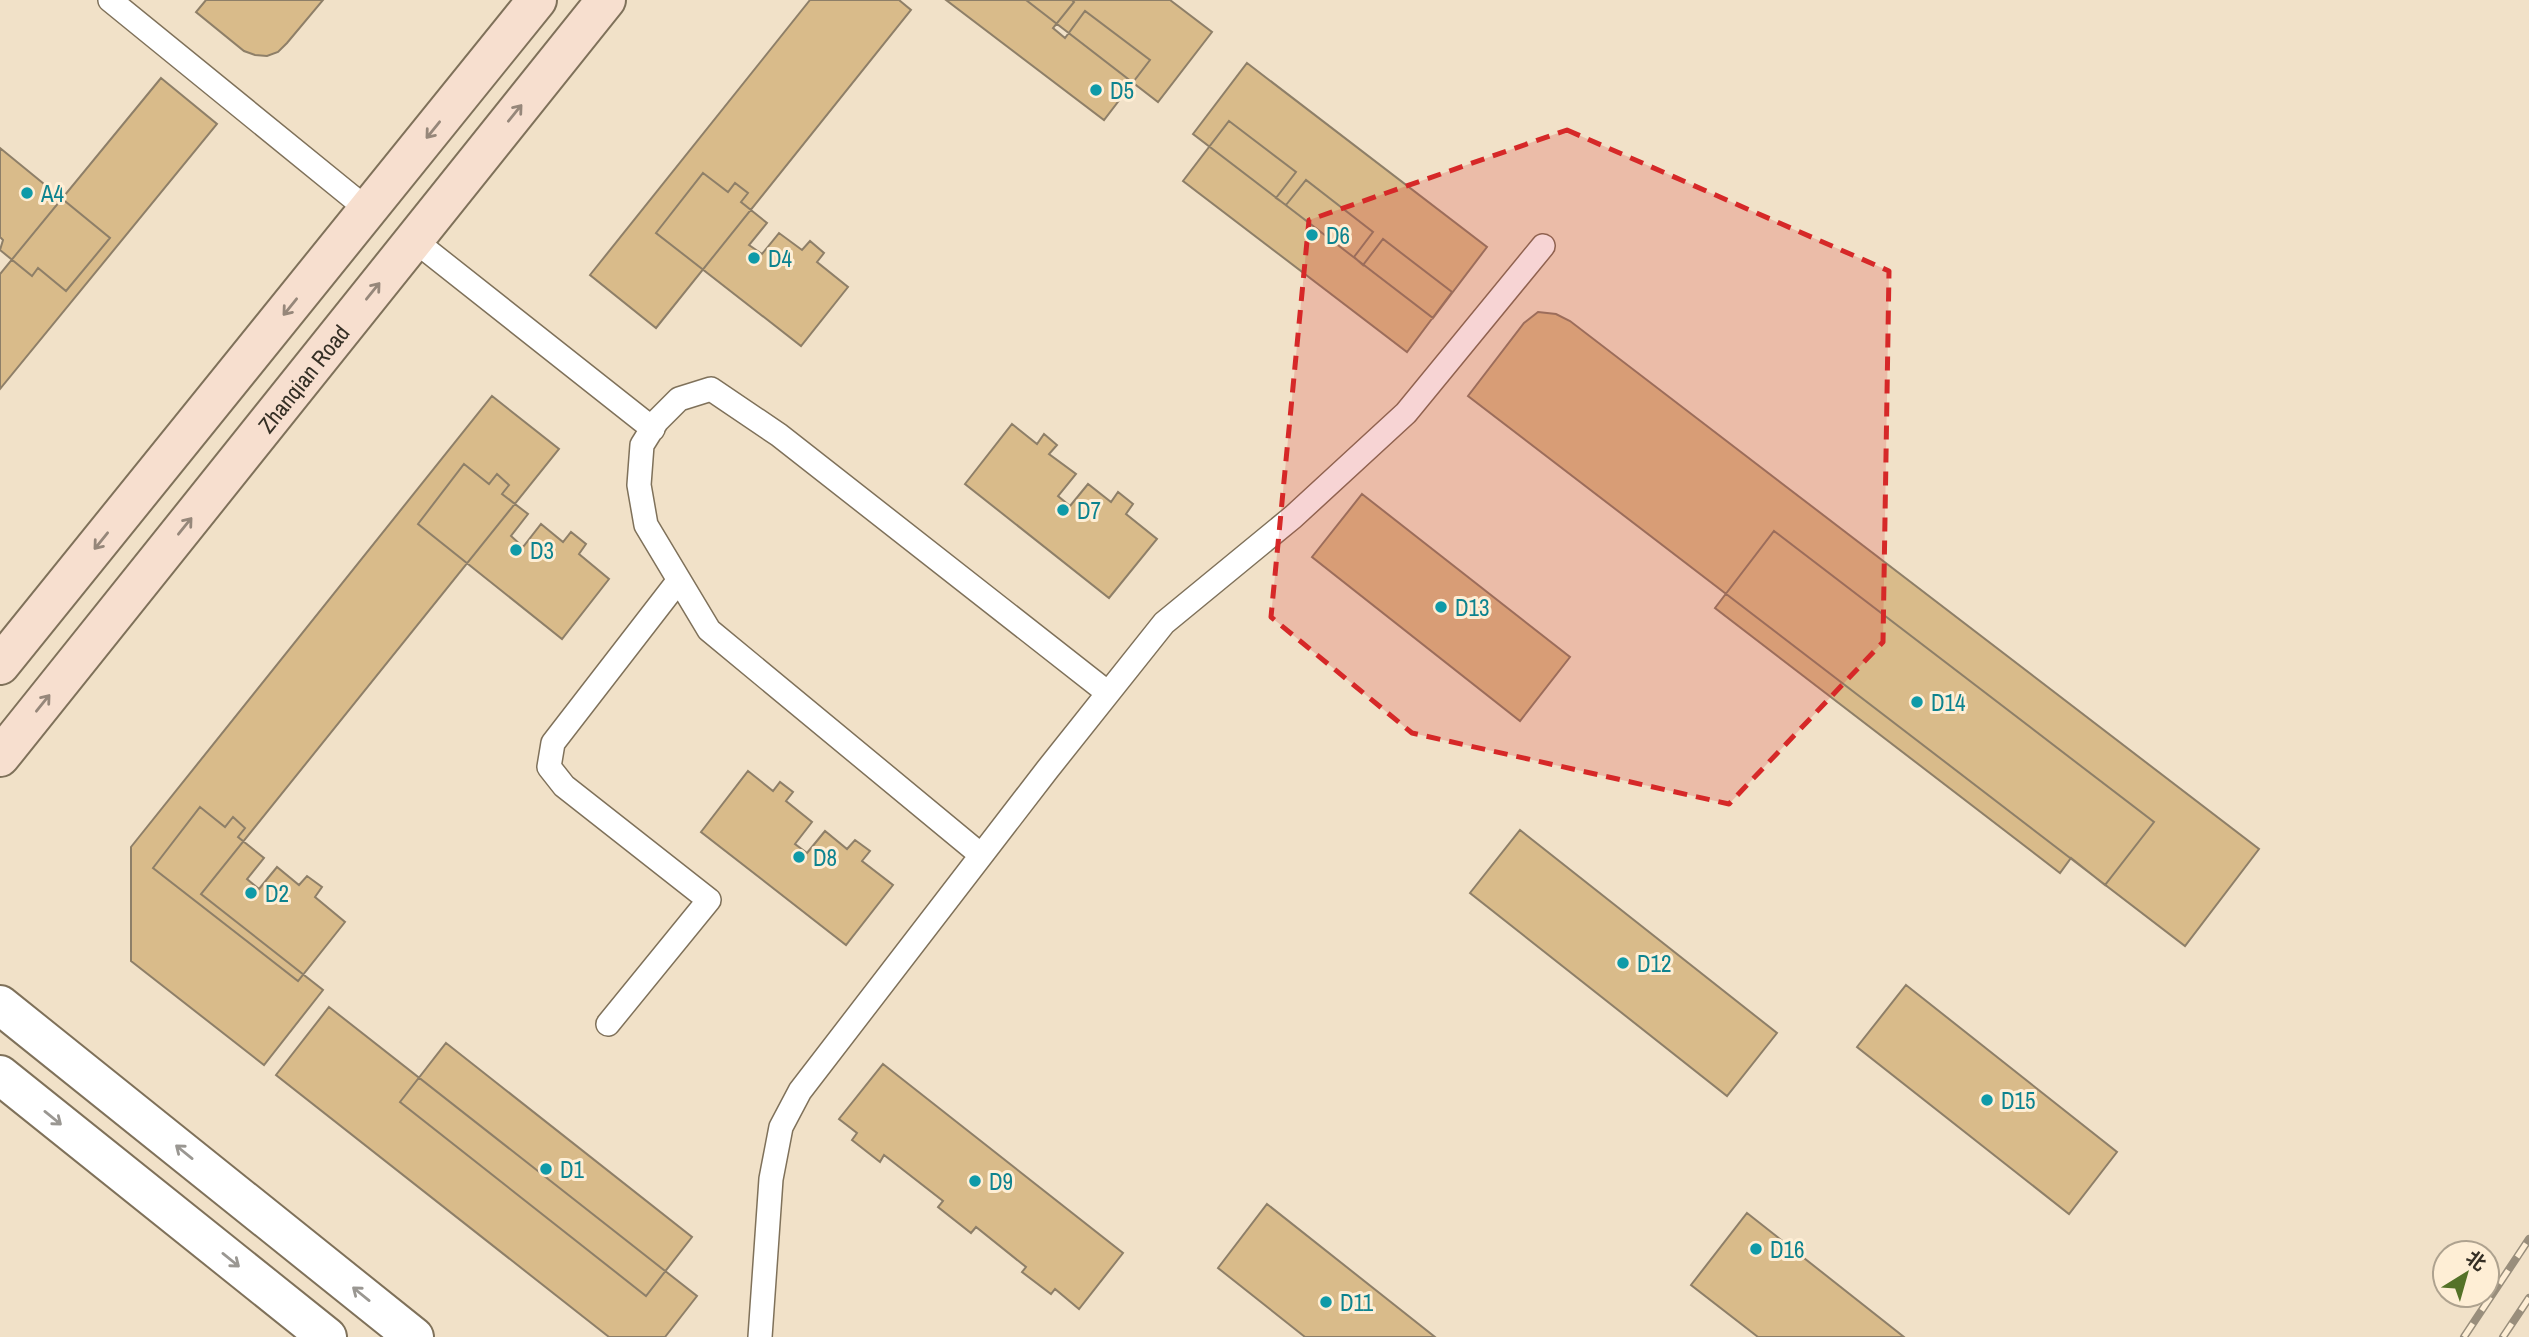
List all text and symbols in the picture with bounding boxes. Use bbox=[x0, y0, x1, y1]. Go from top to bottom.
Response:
place label: D5 bbox=[1110, 75, 1134, 106]
marker: D5 bbox=[1088, 82, 1104, 98]
one-way arrow bbox=[508, 105, 523, 123]
one-way arrow bbox=[425, 120, 440, 138]
place label: A4 bbox=[40, 178, 65, 209]
marker: A4 bbox=[19, 185, 35, 201]
place label: D6 bbox=[1326, 220, 1350, 251]
marker: D6 bbox=[1304, 227, 1320, 243]
place label: D4 bbox=[768, 243, 793, 274]
marker: D4 bbox=[746, 250, 762, 266]
one-way arrow bbox=[366, 282, 381, 300]
one-way arrow bbox=[282, 297, 297, 315]
street label: Zhanqian Road bbox=[250, 318, 356, 439]
place label: D7 bbox=[1077, 495, 1101, 526]
marker: D7 bbox=[1055, 502, 1071, 518]
one-way arrow bbox=[177, 517, 193, 535]
one-way arrow bbox=[93, 531, 108, 549]
place label: D3 bbox=[530, 535, 554, 566]
marker: D3 bbox=[508, 542, 524, 558]
place label: D13 bbox=[1455, 592, 1490, 623]
marker: D13 bbox=[1433, 599, 1449, 615]
place label: D14 bbox=[1931, 687, 1966, 718]
marker: D14 bbox=[1909, 694, 1925, 710]
one-way arrow bbox=[35, 695, 50, 713]
place label: D8 bbox=[813, 842, 837, 873]
marker: D8 bbox=[791, 849, 807, 865]
place label: D2 bbox=[265, 878, 289, 909]
marker: D2 bbox=[243, 885, 259, 901]
place label: D12 bbox=[1637, 948, 1672, 979]
marker: D12 bbox=[1615, 955, 1631, 971]
place label: D15 bbox=[2001, 1085, 2036, 1116]
marker: D15 bbox=[1979, 1092, 1995, 1108]
one-way arrow bbox=[44, 1110, 62, 1126]
one-way arrow bbox=[175, 1144, 193, 1160]
place label: D1 bbox=[560, 1154, 585, 1185]
marker: D1 bbox=[538, 1161, 554, 1177]
place label: D9 bbox=[989, 1166, 1013, 1197]
marker: D9 bbox=[967, 1173, 983, 1189]
place label: D16 bbox=[1770, 1234, 1805, 1265]
north arrow bbox=[2431, 1239, 2501, 1309]
marker: D16 bbox=[1748, 1241, 1764, 1257]
text: 北 bbox=[2461, 1244, 2492, 1277]
one-way arrow bbox=[221, 1252, 239, 1268]
one-way arrow bbox=[352, 1287, 371, 1302]
place label: D11 bbox=[1340, 1287, 1374, 1318]
marker: D11 bbox=[1318, 1294, 1334, 1310]

